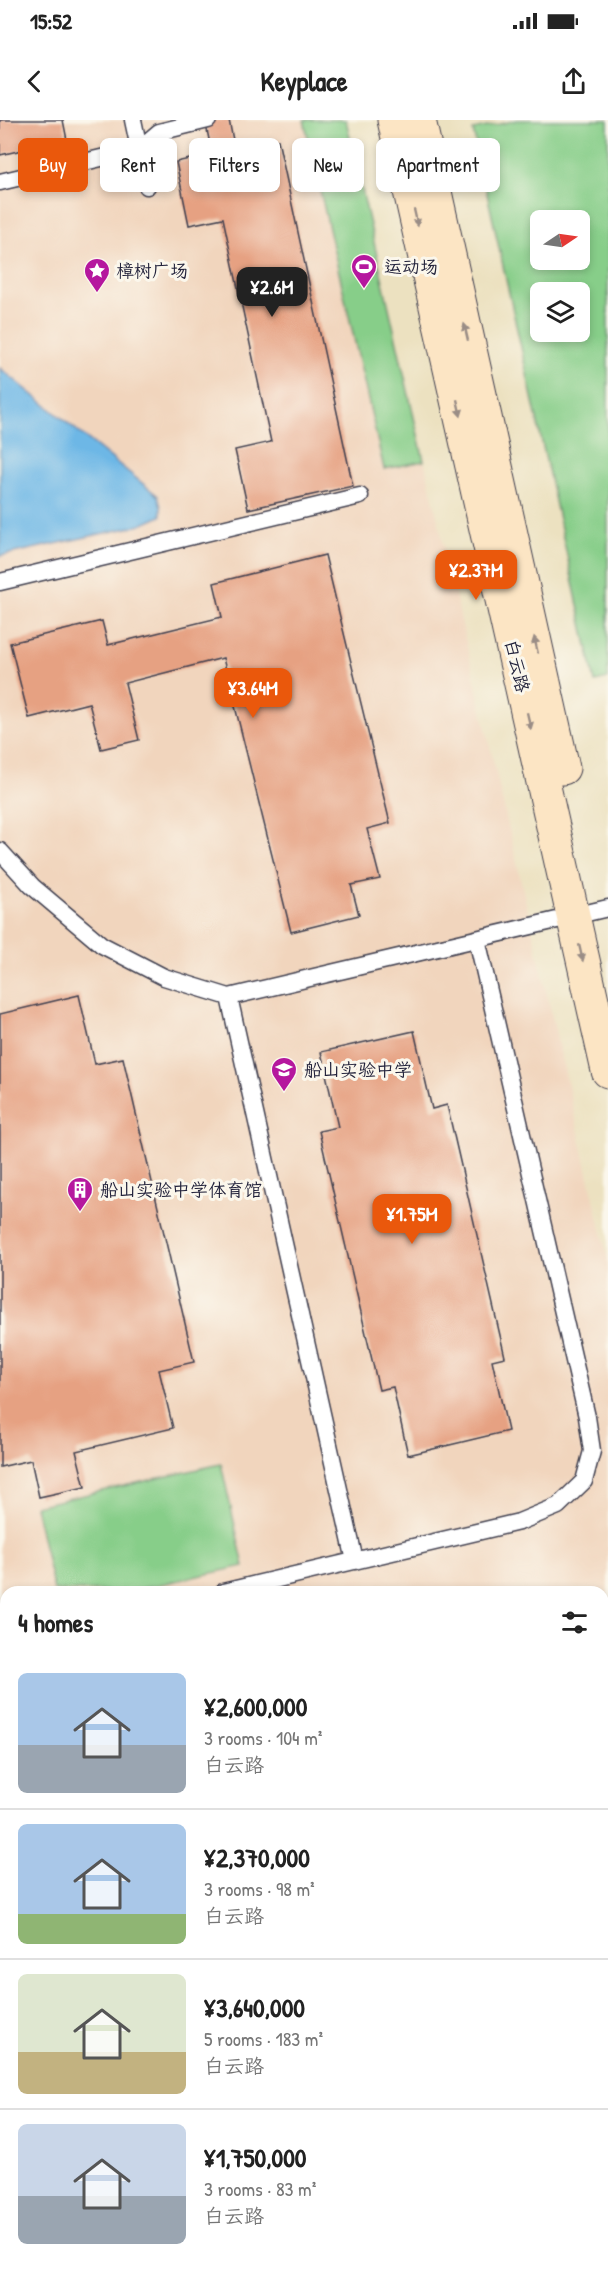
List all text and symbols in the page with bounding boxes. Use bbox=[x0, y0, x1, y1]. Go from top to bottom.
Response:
text: 15:52 bbox=[30, 6, 72, 36]
text: Keyplace bbox=[261, 63, 347, 99]
icon: back bbox=[18, 65, 51, 98]
icon: share bbox=[557, 65, 590, 98]
chip: Buy bbox=[18, 138, 88, 192]
chip: Rent bbox=[100, 138, 177, 192]
chip: Filters bbox=[189, 138, 280, 192]
chip: New bbox=[292, 138, 364, 192]
chip: Apartment bbox=[376, 138, 500, 192]
one-way arrow bbox=[411, 209, 421, 227]
north arrow bbox=[530, 210, 590, 270]
map controls bbox=[530, 210, 590, 342]
sports icon: 运动场 bbox=[349, 252, 379, 290]
place label: 运动场 bbox=[384, 254, 438, 279]
place icon: 樟树广场 bbox=[82, 256, 112, 294]
place label: 樟树广场 bbox=[116, 258, 188, 283]
pin: ¥2.6M bbox=[230, 267, 314, 318]
text: ¥2.6M bbox=[251, 273, 293, 300]
button: layers bbox=[530, 282, 590, 342]
one-way arrow bbox=[461, 323, 471, 341]
one-way arrow bbox=[454, 399, 464, 417]
pin: ¥2.37M bbox=[427, 550, 525, 601]
text: ¥2.37M bbox=[449, 556, 503, 583]
one-way arrow bbox=[531, 636, 540, 655]
street label: 白云路 bbox=[499, 637, 536, 695]
pin: ¥3.64M bbox=[204, 668, 302, 719]
text: ¥3.64M bbox=[228, 674, 278, 701]
one-way arrow bbox=[525, 712, 535, 731]
one-way arrow bbox=[577, 943, 587, 962]
school or university icon: 船山实验中学 bbox=[269, 1055, 299, 1093]
place label: 船山实验中学 bbox=[304, 1057, 412, 1082]
building icon: 船山实验中学体育馆 bbox=[65, 1175, 95, 1213]
place label: 船山实验中学体育馆 bbox=[100, 1177, 262, 1202]
pin: ¥1.75M bbox=[363, 1194, 461, 1245]
text: ¥1.75M bbox=[386, 1200, 438, 1227]
text: 4 homes bbox=[18, 1605, 93, 1640]
icon: filters bbox=[558, 1606, 591, 1639]
text: ¥2,600,000 bbox=[204, 1689, 307, 1724]
icon: home bbox=[66, 1697, 138, 1769]
text: 3 rooms · 104 m² bbox=[204, 1724, 322, 1751]
text: 白云路 bbox=[204, 1751, 264, 1778]
text: ¥2,370,000 bbox=[204, 1840, 310, 1875]
icon: home bbox=[66, 1848, 138, 1920]
text: 3 rooms · 98 m² bbox=[204, 1875, 315, 1902]
text: 白云路 bbox=[204, 1902, 264, 1929]
text: ¥3,640,000 bbox=[204, 1990, 305, 2025]
icon: home bbox=[66, 1998, 138, 2070]
text: 5 rooms · 183 m² bbox=[204, 2025, 323, 2052]
text: 白云路 bbox=[204, 2052, 264, 2079]
text: ¥1,750,000 bbox=[204, 2140, 306, 2175]
icon: home bbox=[66, 2148, 138, 2220]
text: 3 rooms · 83 m² bbox=[204, 2175, 316, 2202]
text: 白云路 bbox=[204, 2202, 264, 2229]

